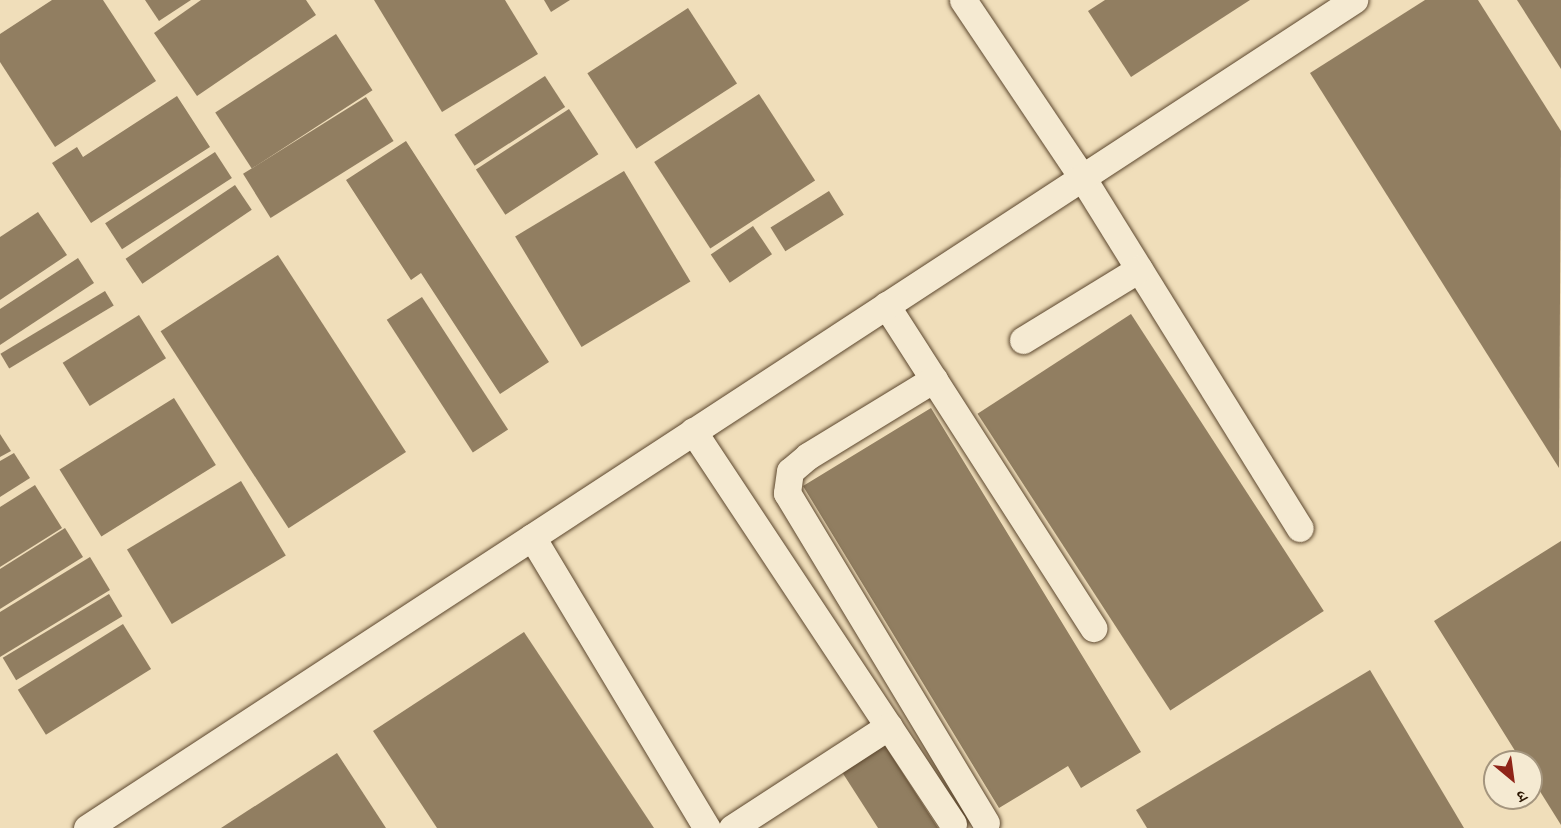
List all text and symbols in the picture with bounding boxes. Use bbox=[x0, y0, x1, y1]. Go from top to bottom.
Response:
north arrow bbox=[1483, 750, 1543, 810]
text: उ bbox=[1512, 782, 1530, 806]

